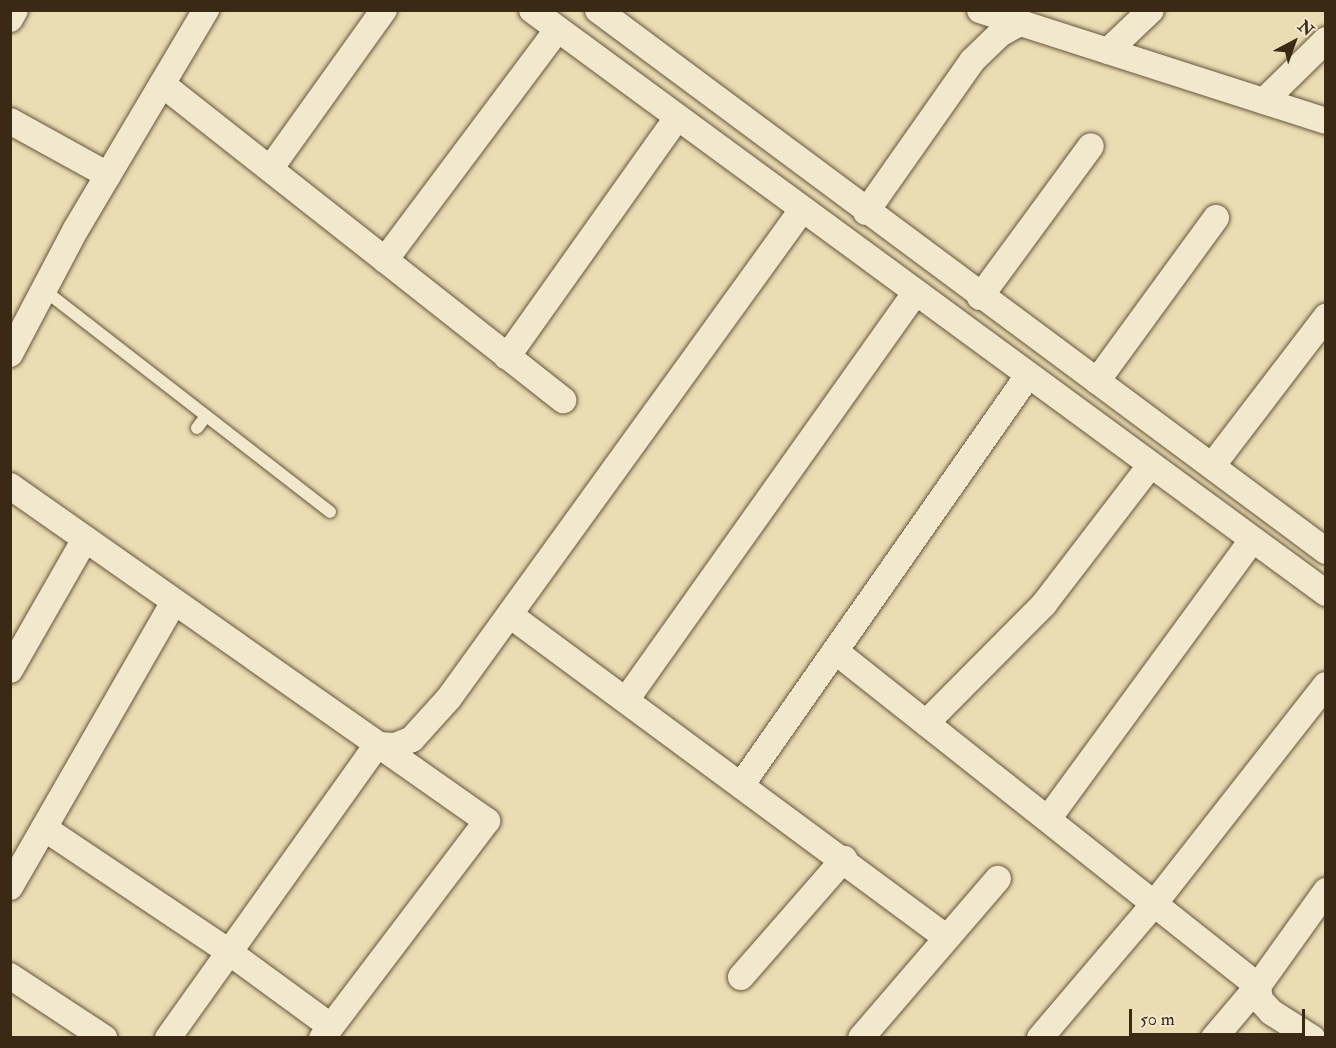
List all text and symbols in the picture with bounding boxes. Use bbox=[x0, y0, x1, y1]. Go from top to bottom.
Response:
north arrow bbox=[1264, 12, 1324, 72]
text: N bbox=[1294, 16, 1318, 41]
scale bar bbox=[1132, 997, 1308, 1035]
text: 50 m bbox=[1140, 1008, 1175, 1031]

